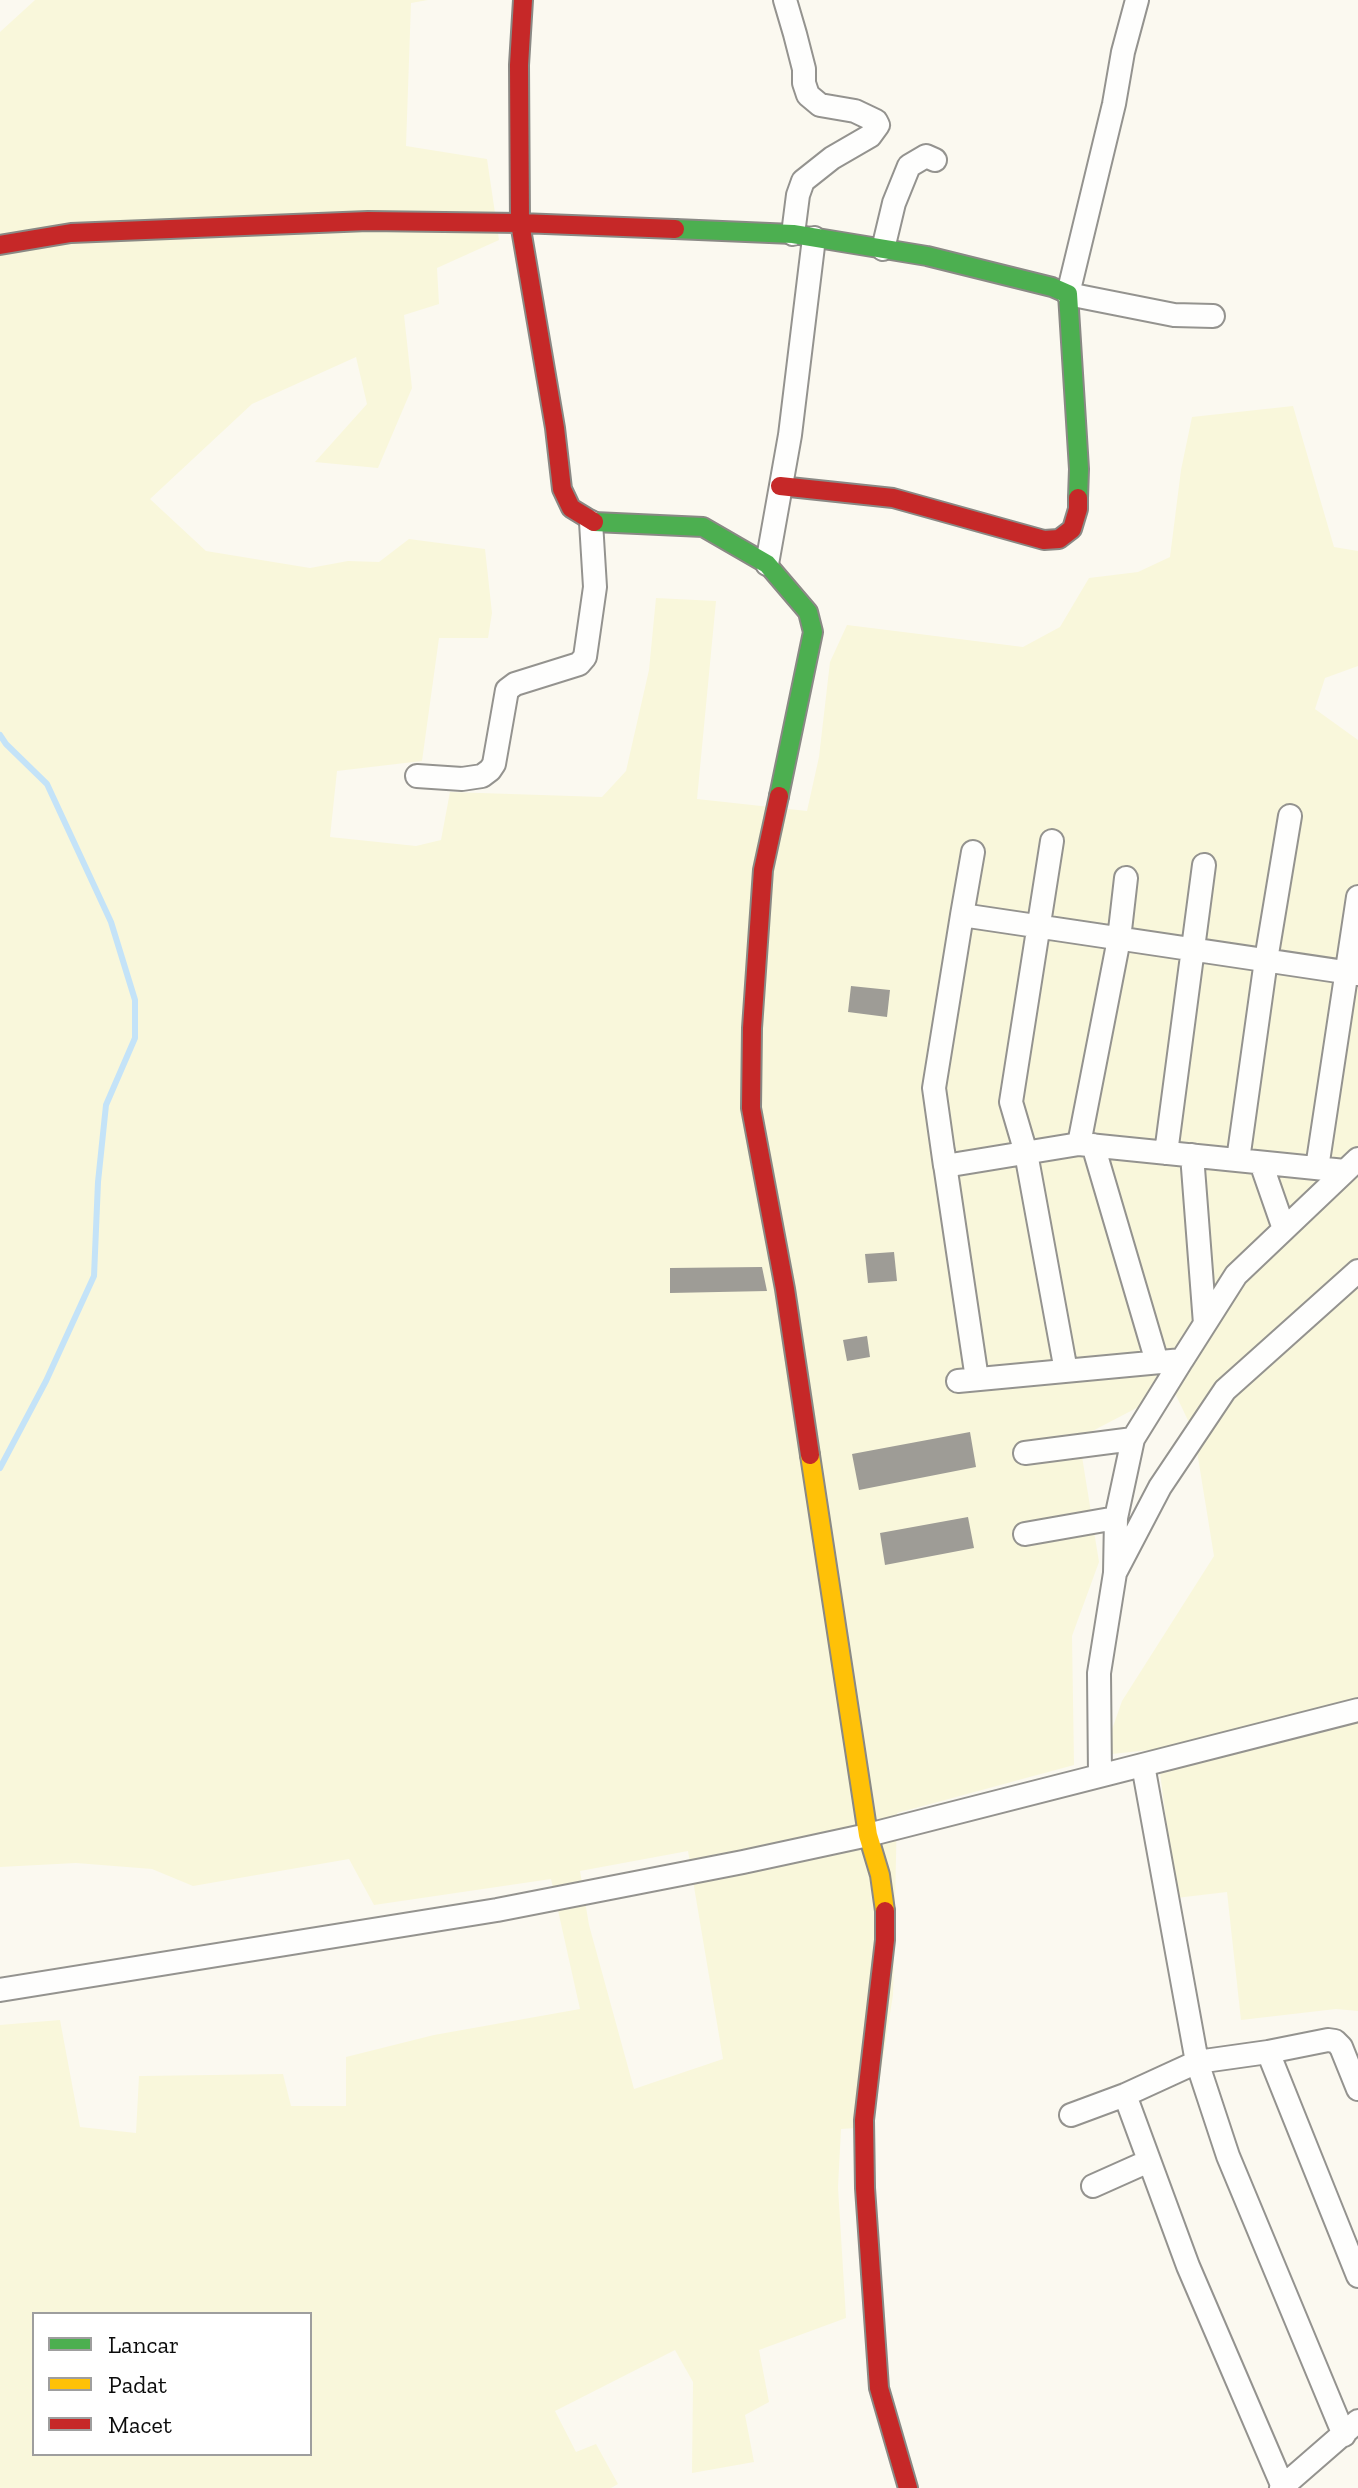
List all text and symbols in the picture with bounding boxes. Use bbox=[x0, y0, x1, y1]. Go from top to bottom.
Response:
legend bbox=[32, 2312, 312, 2456]
text: Lancar bbox=[108, 2330, 179, 2359]
text: Padat bbox=[108, 2370, 167, 2399]
text: Macet bbox=[108, 2410, 172, 2439]

